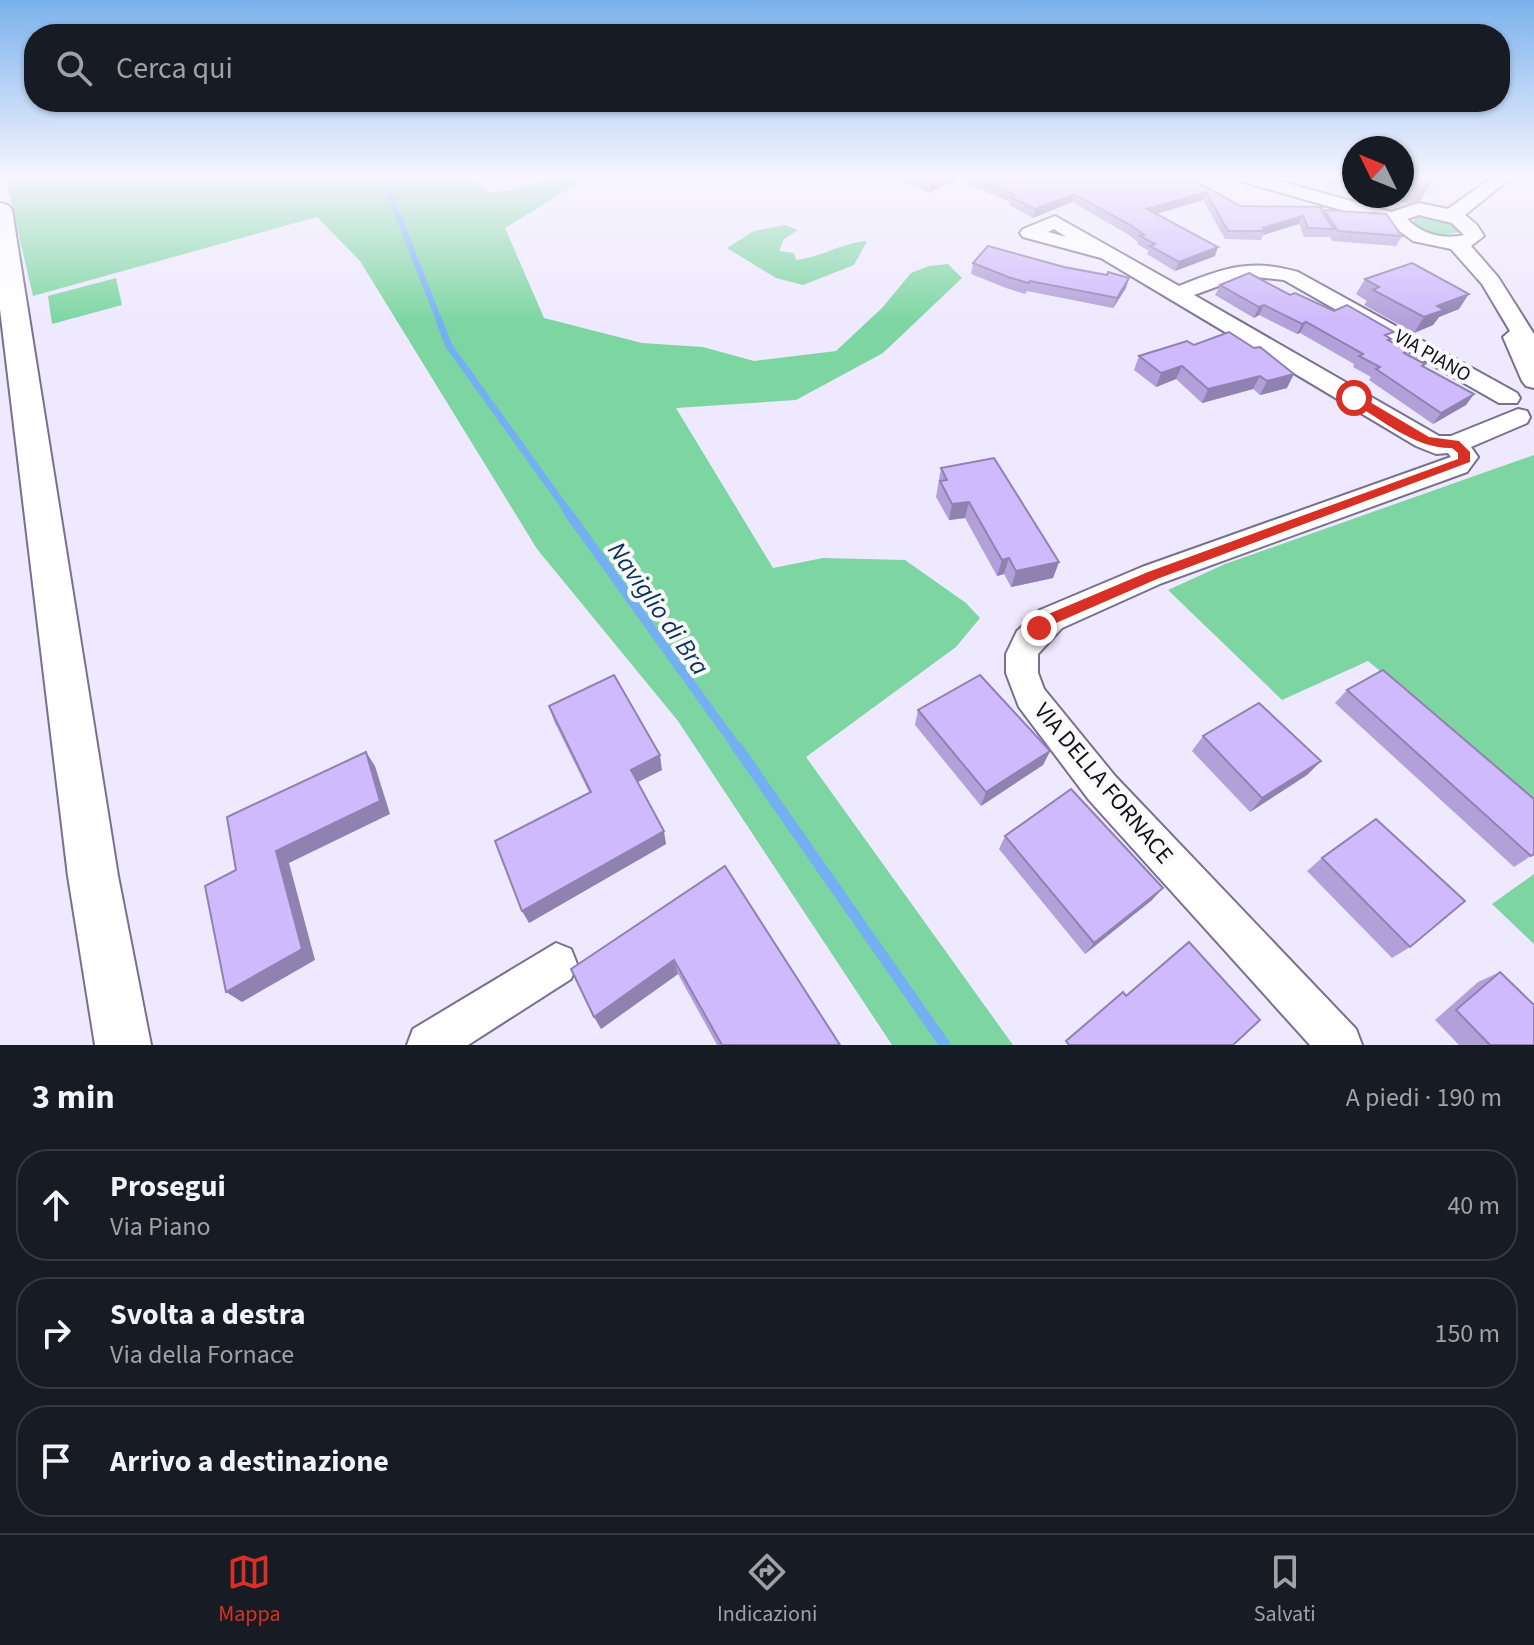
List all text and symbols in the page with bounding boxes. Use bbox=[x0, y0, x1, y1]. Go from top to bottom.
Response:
search box bbox=[24, 24, 1510, 112]
icon: search bbox=[52, 46, 96, 90]
text: Cerca qui bbox=[116, 47, 233, 90]
north arrow bbox=[1342, 136, 1414, 208]
street label: VIA PIANO bbox=[1389, 323, 1476, 389]
route start bbox=[1336, 380, 1372, 416]
water label: Naviglio di Bra bbox=[599, 534, 718, 683]
route end bbox=[1021, 610, 1057, 646]
street label: VIA DELLA FORNACE bbox=[1026, 695, 1182, 872]
text: 3 min bbox=[32, 1073, 115, 1122]
text: A piedi · 190 m bbox=[1346, 1079, 1502, 1116]
text: Prosegui bbox=[110, 1165, 226, 1208]
icon: ahead bbox=[34, 1183, 78, 1227]
text: 40 m bbox=[1447, 1187, 1500, 1224]
text: Via Piano bbox=[110, 1208, 211, 1245]
text: Svolta a destra bbox=[110, 1293, 306, 1336]
icon: right bbox=[34, 1311, 78, 1355]
text: 150 m bbox=[1434, 1315, 1500, 1352]
text: Via della Fornace bbox=[110, 1336, 294, 1373]
icon: arrive bbox=[34, 1439, 78, 1483]
text: Arrivo a destinazione bbox=[110, 1440, 389, 1483]
tab: Mappa bbox=[218, 1550, 281, 1630]
tab: Indicazioni bbox=[717, 1550, 817, 1630]
tab: Salvati bbox=[1254, 1550, 1316, 1630]

